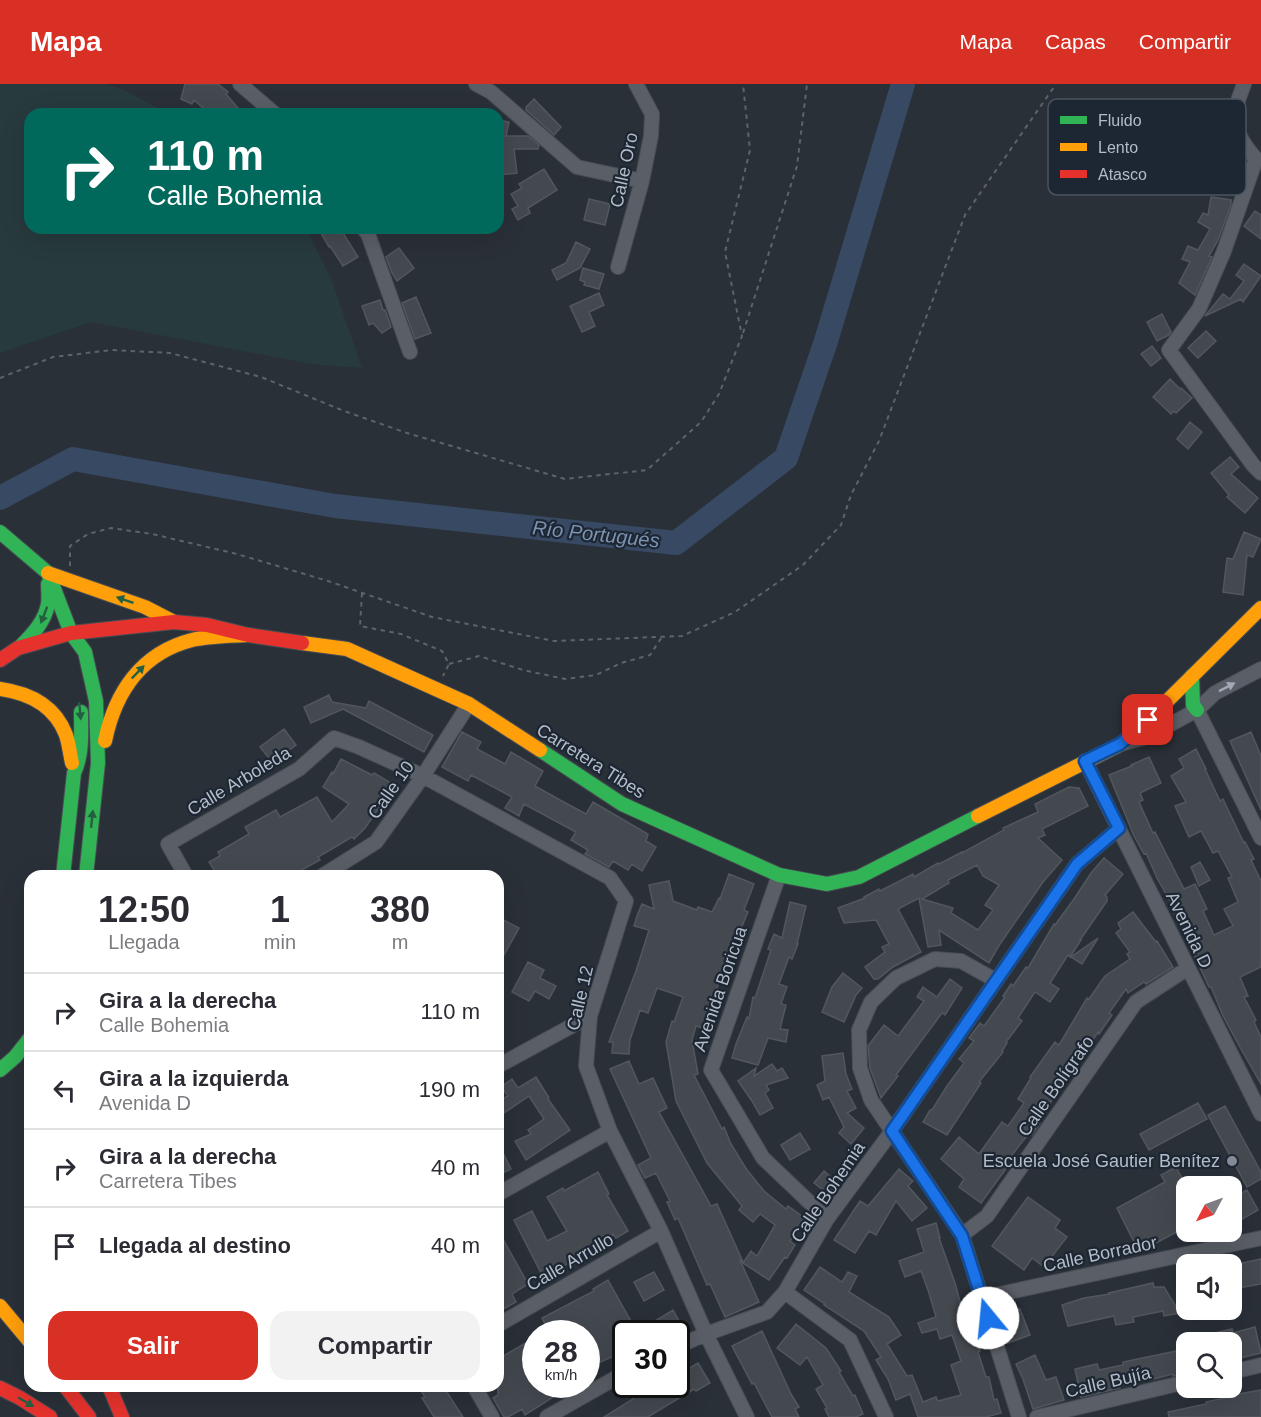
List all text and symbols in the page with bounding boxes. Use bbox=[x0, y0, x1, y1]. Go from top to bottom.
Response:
text: Mapa bbox=[30, 26, 102, 57]
text: Mapa bbox=[960, 30, 1012, 53]
text: Capas bbox=[1045, 30, 1106, 53]
text: Compartir bbox=[1139, 30, 1231, 53]
legend bbox=[1048, 99, 1246, 195]
text: Fluido bbox=[1098, 112, 1142, 129]
street label: Calle Oro bbox=[606, 131, 642, 209]
icon: right bbox=[48, 132, 126, 210]
text: 110 m bbox=[147, 132, 264, 179]
text: Lento bbox=[1098, 139, 1138, 156]
text: Atasco bbox=[1098, 166, 1147, 183]
text: Calle Bohemia bbox=[147, 181, 323, 211]
water label: Río Portugués bbox=[531, 516, 661, 552]
one-way arrow bbox=[116, 594, 134, 604]
one-way arrow bbox=[39, 606, 48, 624]
one-way arrow bbox=[131, 665, 145, 680]
one-way arrow bbox=[1218, 682, 1236, 692]
pin bbox=[1122, 694, 1173, 745]
one-way arrow bbox=[75, 702, 85, 721]
icon: arrive bbox=[1131, 703, 1164, 736]
street label: Carretera Tibes bbox=[533, 720, 649, 802]
street label: Calle Arboleda bbox=[184, 742, 295, 820]
street label: Calle 10 bbox=[364, 757, 418, 823]
one-way arrow bbox=[87, 810, 97, 829]
street label: Avenida D bbox=[1162, 888, 1216, 972]
text: 12:50 bbox=[98, 889, 190, 930]
text: 1 bbox=[270, 889, 290, 930]
text: 380 bbox=[370, 889, 430, 930]
street label: Avenida Boricua bbox=[689, 923, 751, 1054]
text: Llegada bbox=[108, 931, 180, 953]
text: min bbox=[264, 931, 296, 953]
text: m bbox=[392, 931, 408, 953]
street label: Calle 12 bbox=[563, 964, 597, 1032]
text: Gira a la derecha bbox=[99, 988, 276, 1013]
icon: right bbox=[48, 996, 81, 1029]
text: 110 m bbox=[420, 999, 480, 1024]
text: Calle Bohemia bbox=[99, 1014, 229, 1036]
street label: Calle Bolígrafo bbox=[1014, 1032, 1098, 1140]
text: Gira a la izquierda bbox=[99, 1066, 289, 1091]
icon: left bbox=[48, 1074, 81, 1107]
text: 190 m bbox=[419, 1077, 480, 1102]
text: Avenida D bbox=[99, 1092, 191, 1114]
street label: Calle Bohemia bbox=[787, 1137, 870, 1246]
text: Gira a la derecha bbox=[99, 1144, 276, 1169]
place label: Escuela José Gautier Benítez bbox=[983, 1151, 1220, 1171]
icon: right bbox=[48, 1152, 81, 1185]
marker: Escuela José Gautier Benítez bbox=[1225, 1154, 1239, 1168]
text: 40 m bbox=[431, 1155, 480, 1180]
text: Carretera Tibes bbox=[99, 1170, 237, 1192]
north arrow bbox=[1176, 1176, 1242, 1242]
map controls bbox=[1176, 1176, 1242, 1398]
street label: Calle Arrullo bbox=[523, 1229, 617, 1295]
icon: arrive bbox=[48, 1230, 81, 1263]
street label: Calle Borrador bbox=[1041, 1232, 1159, 1276]
text: Llegada al destino bbox=[99, 1233, 291, 1258]
text: 40 m bbox=[431, 1233, 480, 1258]
button: sound bbox=[1176, 1254, 1242, 1320]
position arrow bbox=[956, 1286, 1020, 1350]
button: Salir bbox=[48, 1311, 258, 1380]
button: Compartir bbox=[270, 1311, 480, 1380]
speed limit sign: 30 bbox=[612, 1320, 690, 1398]
button: search bbox=[1176, 1332, 1242, 1398]
text: 28 bbox=[544, 1335, 578, 1368]
street label: Calle Bujía bbox=[1063, 1362, 1154, 1402]
text: km/h bbox=[545, 1366, 577, 1383]
one-way arrow bbox=[17, 1397, 34, 1407]

